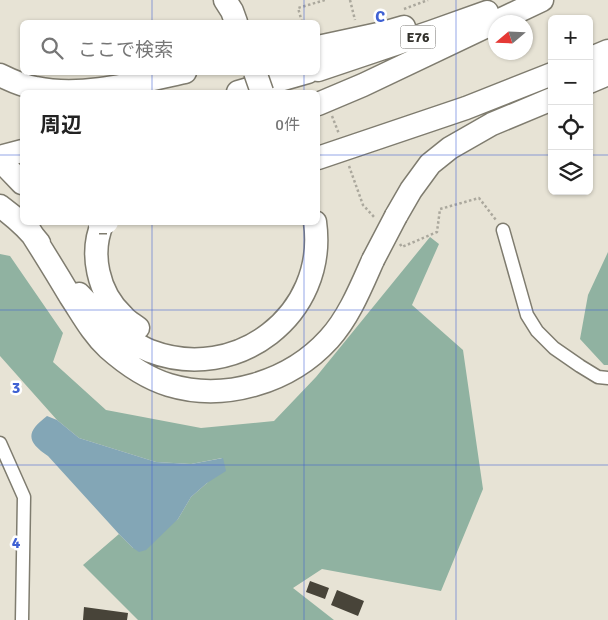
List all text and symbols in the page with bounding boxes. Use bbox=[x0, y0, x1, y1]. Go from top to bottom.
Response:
text: C bbox=[375, 7, 385, 27]
north arrow bbox=[488, 15, 533, 60]
map controls bbox=[548, 15, 593, 195]
button: + bbox=[548, 15, 593, 60]
search box bbox=[20, 20, 320, 75]
road number: E76 bbox=[400, 26, 436, 48]
icon: search bbox=[38, 34, 66, 62]
text: ここで検索 bbox=[78, 38, 173, 62]
button: − bbox=[548, 60, 593, 105]
button: locate bbox=[548, 105, 593, 150]
text: 周辺 bbox=[40, 112, 82, 138]
text: 0件 bbox=[275, 115, 300, 135]
button: layers bbox=[548, 150, 593, 195]
text: 3 bbox=[12, 378, 20, 398]
text: 4 bbox=[12, 533, 21, 553]

